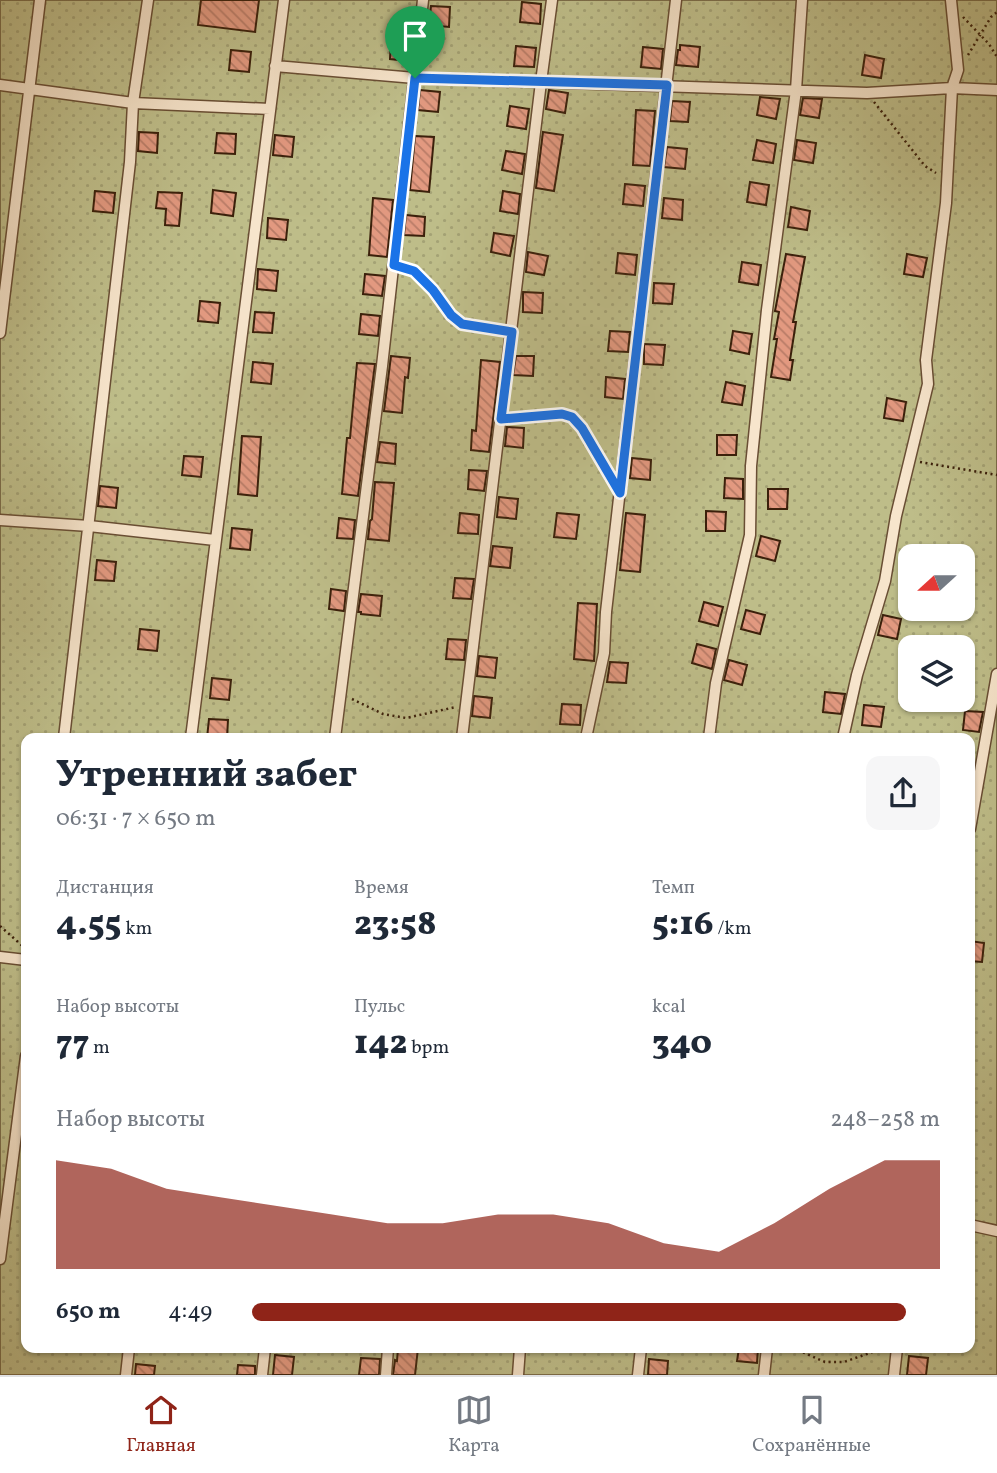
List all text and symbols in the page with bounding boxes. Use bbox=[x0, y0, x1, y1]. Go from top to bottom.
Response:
pin bbox=[385, 6, 445, 78]
icon: arrive bbox=[396, 17, 434, 55]
north arrow bbox=[898, 544, 975, 621]
map controls bbox=[898, 544, 975, 712]
button: layers bbox=[898, 635, 975, 712]
text: Утренний забег bbox=[56, 750, 357, 803]
button: share bbox=[866, 756, 940, 830]
text: 06:31 · 7 × 650 m bbox=[56, 803, 216, 835]
text: Дистанция bbox=[56, 875, 154, 901]
text: Время bbox=[354, 875, 409, 901]
text: Темп bbox=[652, 875, 695, 901]
text: 4.55 bbox=[56, 901, 121, 949]
text: 23:58 bbox=[354, 901, 437, 949]
text: 5:16 bbox=[652, 901, 714, 949]
text: km bbox=[121, 916, 152, 942]
text: /km bbox=[714, 916, 751, 942]
text: Набор высоты bbox=[56, 994, 179, 1020]
text: Пульс bbox=[354, 994, 405, 1020]
text: kcal bbox=[652, 994, 686, 1020]
text: 77 bbox=[56, 1020, 89, 1068]
text: 142 bbox=[354, 1020, 407, 1068]
text: 340 bbox=[652, 1020, 712, 1068]
text: m bbox=[89, 1035, 110, 1061]
text: bpm bbox=[407, 1035, 449, 1061]
text: Набор высоты bbox=[56, 1104, 205, 1136]
text: 248–258 m bbox=[830, 1104, 940, 1136]
text: 650 m bbox=[56, 1296, 120, 1328]
text: 4:49 bbox=[168, 1296, 212, 1328]
tab: Главная bbox=[126, 1391, 196, 1459]
tab: Карта bbox=[448, 1391, 500, 1459]
tab: Сохранённые bbox=[752, 1391, 871, 1459]

